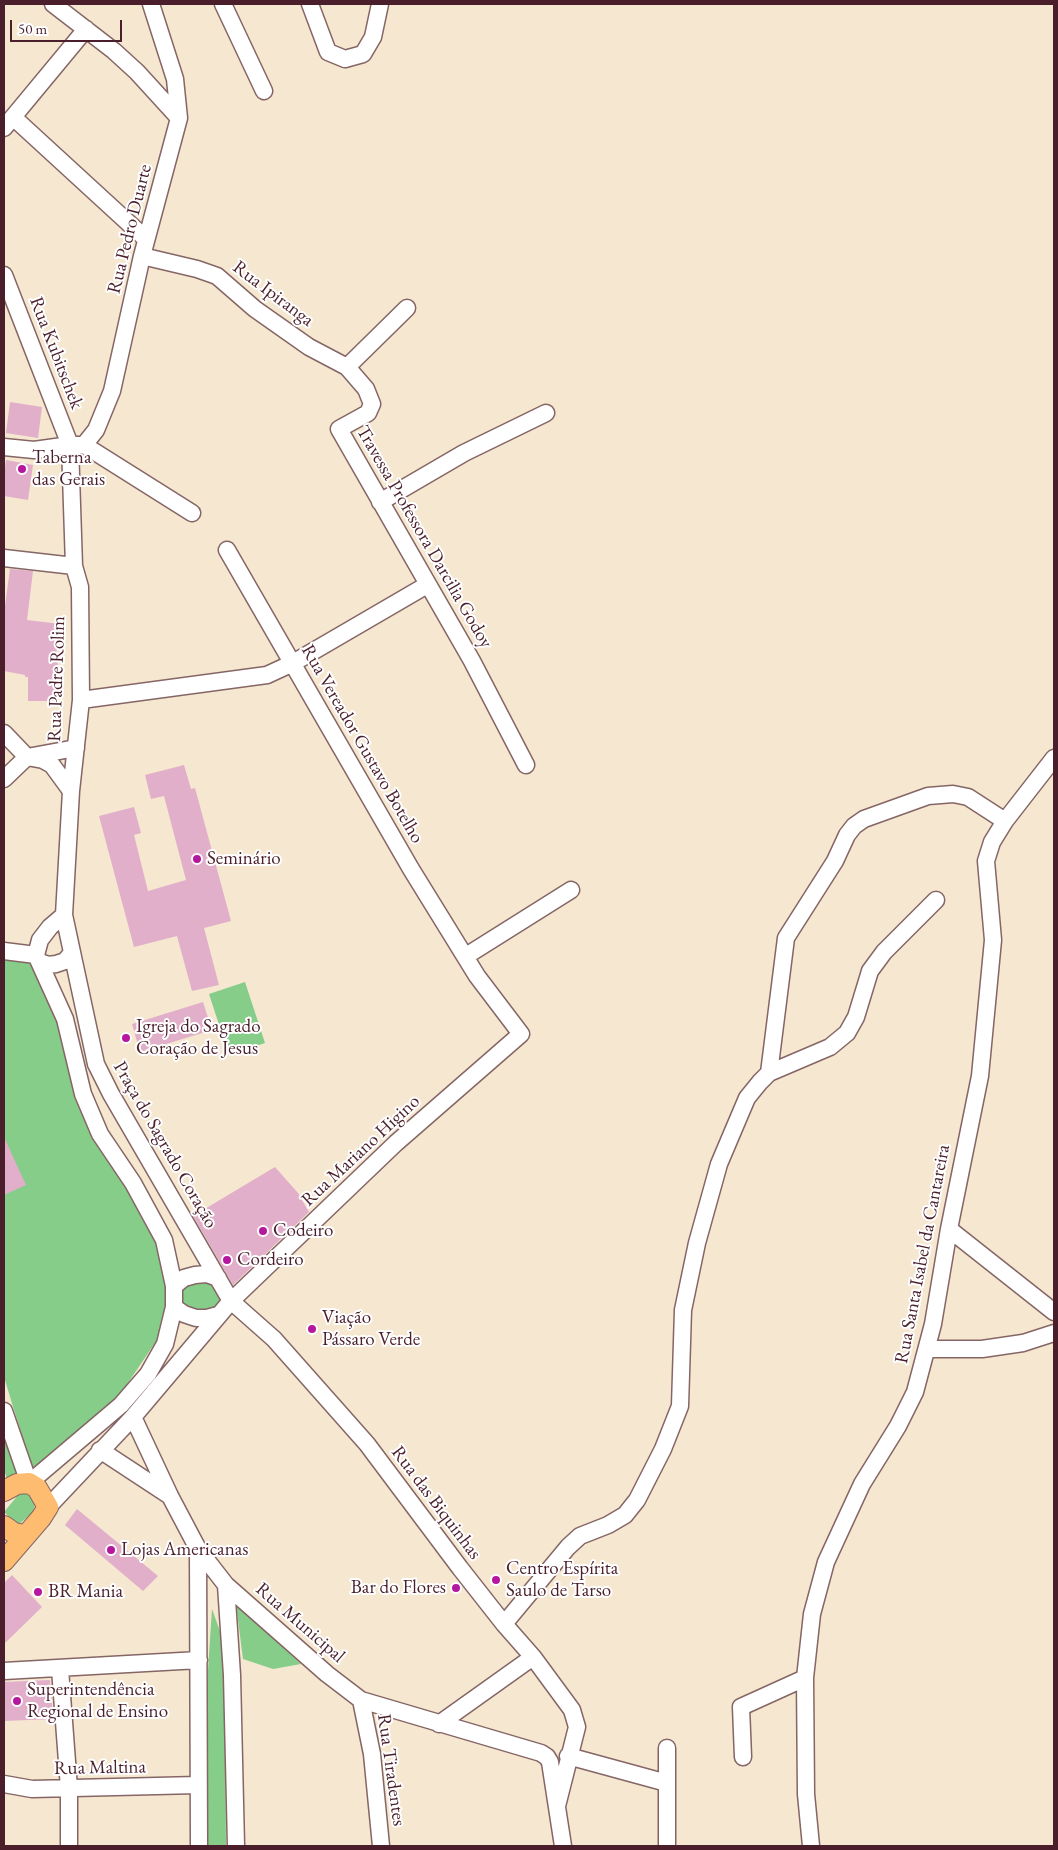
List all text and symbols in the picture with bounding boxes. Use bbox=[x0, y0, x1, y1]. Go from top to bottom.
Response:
scale bar bbox=[12, 10, 125, 42]
text: 50 m bbox=[18, 19, 47, 38]
street label: Rua Pedro Duarte bbox=[103, 162, 157, 296]
street label: Rua Ipiranga bbox=[228, 256, 318, 332]
street label: Rua Kubitschek bbox=[24, 294, 88, 412]
street label: Travessa Professora Darcilia Godoy bbox=[351, 422, 497, 652]
place label: Taberna das Gerais bbox=[32, 447, 105, 491]
marker: Taberna das Gerais bbox=[16, 463, 28, 475]
street label: Rua Padre Rolim bbox=[43, 616, 71, 742]
street label: Rua Vereador Gustavo Botelho bbox=[296, 641, 428, 847]
place label: Seminário bbox=[207, 848, 281, 870]
marker: Seminário bbox=[191, 853, 203, 865]
place label: Igreja do Sagrado Coração de Jesus bbox=[136, 1016, 261, 1060]
marker: Igreja do Sagrado Coração de Jesus bbox=[120, 1032, 132, 1044]
street label: Praça do Sagrado Coração bbox=[108, 1058, 222, 1232]
street label: Rua Mariano Higino bbox=[297, 1090, 425, 1212]
street label: Rua Santa Isabel da Cantareira bbox=[891, 1143, 955, 1365]
place label: Codeiro bbox=[273, 1220, 333, 1242]
marker: Codeiro bbox=[257, 1225, 269, 1237]
place label: Cordeiro bbox=[237, 1249, 304, 1271]
marker: Cordeiro bbox=[221, 1254, 233, 1266]
place label: Viação Pássaro Verde bbox=[322, 1307, 420, 1351]
marker: Viação Pássaro Verde bbox=[306, 1323, 318, 1335]
street label: Rua das Biquinhas bbox=[386, 1442, 486, 1564]
place label: Lojas Americanas bbox=[121, 1539, 248, 1561]
marker: Lojas Americanas bbox=[105, 1544, 117, 1556]
place label: Centro Espírita Saulo de Tarso bbox=[506, 1558, 618, 1602]
marker: Centro Espírita Saulo de Tarso bbox=[490, 1574, 502, 1586]
place label: Bar do Flores bbox=[351, 1577, 446, 1599]
street label: Rua Municipal bbox=[251, 1578, 349, 1668]
place label: BR Mania bbox=[48, 1581, 123, 1603]
marker: Bar do Flores bbox=[450, 1582, 462, 1594]
marker: BR Mania bbox=[32, 1586, 44, 1598]
place label: Superintendência Regional de Ensino bbox=[27, 1679, 168, 1723]
marker: Superintendência Regional de Ensino bbox=[11, 1695, 23, 1707]
street label: Rua Tiradentes bbox=[372, 1713, 410, 1827]
street label: Rua Maltina bbox=[54, 1756, 146, 1780]

